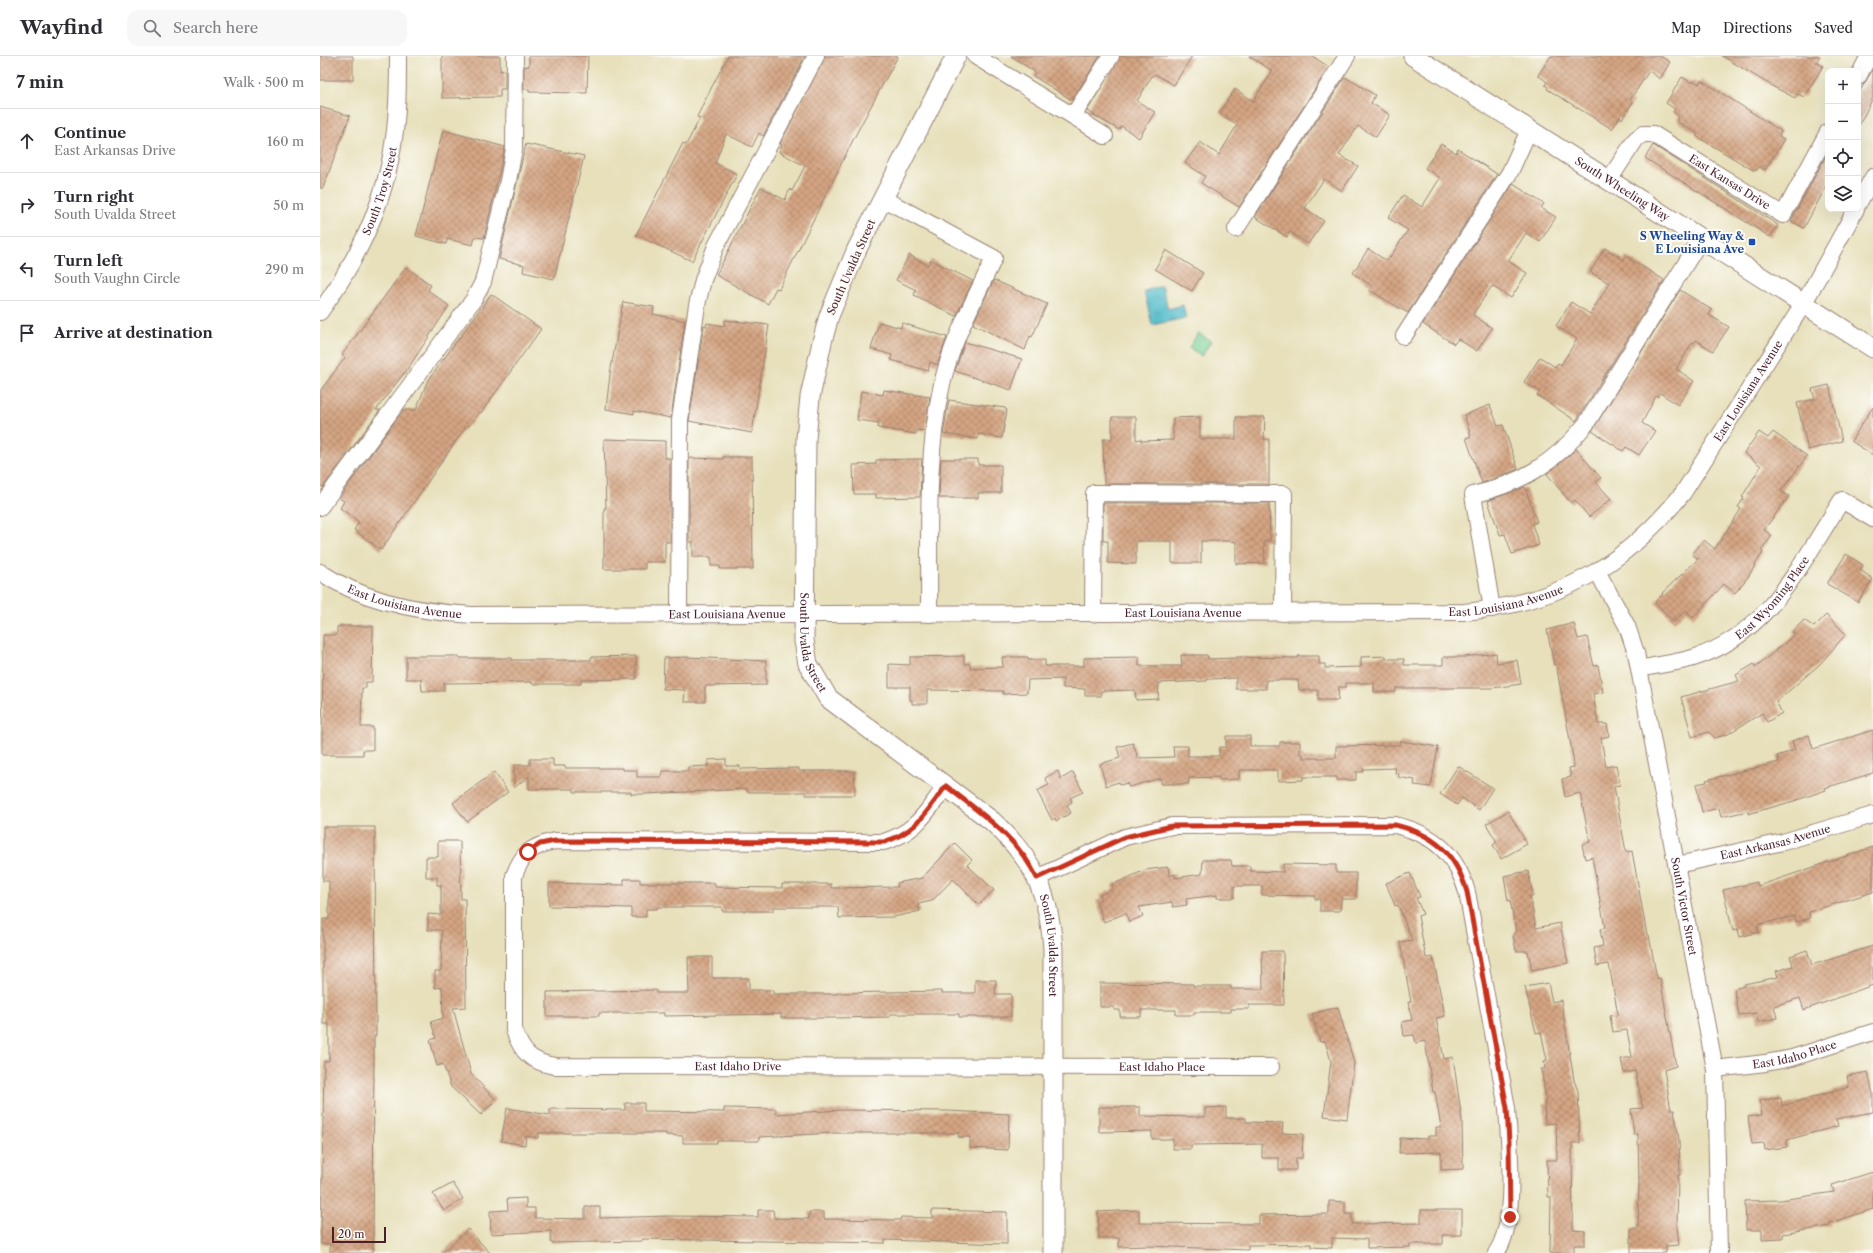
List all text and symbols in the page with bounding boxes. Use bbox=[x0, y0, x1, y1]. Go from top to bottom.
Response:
search box bbox=[127, 10, 407, 46]
text: Wayfind bbox=[20, 16, 103, 39]
icon: search bbox=[141, 17, 163, 39]
text: Search here bbox=[173, 18, 258, 37]
text: Map bbox=[1671, 19, 1701, 37]
text: Directions bbox=[1723, 19, 1792, 37]
text: Saved bbox=[1814, 19, 1853, 37]
map controls bbox=[1825, 68, 1861, 212]
button: + bbox=[1825, 68, 1861, 104]
text: 7 min bbox=[16, 72, 64, 92]
text: Walk · 500 m bbox=[223, 74, 304, 90]
button: − bbox=[1825, 104, 1861, 140]
text: Continue bbox=[54, 123, 126, 142]
icon: ahead bbox=[16, 130, 38, 152]
text: 160 m bbox=[267, 133, 304, 149]
button: locate bbox=[1825, 140, 1861, 176]
text: East Arkansas Drive bbox=[54, 142, 176, 158]
street label: South Troy Street bbox=[359, 146, 400, 237]
street label: East Kansas Drive bbox=[1686, 151, 1773, 212]
street label: South Wheeling Way bbox=[1572, 154, 1673, 225]
button: layers bbox=[1825, 176, 1861, 212]
text: Turn right bbox=[54, 187, 134, 206]
icon: right bbox=[16, 194, 38, 216]
text: 50 m bbox=[273, 197, 304, 213]
text: South Uvalda Street bbox=[54, 206, 176, 222]
street label: South Uvalda Street bbox=[824, 217, 878, 317]
place label: S Wheeling Way & E Louisiana Ave bbox=[1640, 229, 1745, 256]
marker: S Wheeling Way & E Louisiana Ave bbox=[1747, 237, 1757, 247]
text: Turn left bbox=[54, 251, 123, 270]
icon: left bbox=[16, 258, 38, 280]
text: 290 m bbox=[265, 261, 304, 277]
text: South Vaughn Circle bbox=[54, 270, 180, 286]
icon: arrive bbox=[16, 322, 38, 344]
text: Arrive at destination bbox=[54, 323, 213, 342]
street label: East Louisiana Avenue bbox=[1711, 338, 1785, 444]
street label: East Wyoming Place bbox=[1733, 554, 1812, 642]
street label: East Louisiana Avenue bbox=[345, 582, 462, 621]
street label: East Louisiana Avenue bbox=[1448, 582, 1565, 619]
street label: South Uvalda Street bbox=[797, 592, 830, 695]
street label: East Louisiana Avenue bbox=[1124, 606, 1242, 620]
street label: East Louisiana Avenue bbox=[668, 607, 786, 621]
street label: East Arkansas Avenue bbox=[1719, 821, 1832, 862]
route start bbox=[519, 843, 537, 861]
street label: South Victor Street bbox=[1668, 856, 1700, 957]
street label: South Uvalda Street bbox=[1037, 892, 1060, 997]
street label: East Idaho Place bbox=[1752, 1037, 1838, 1071]
street label: East Idaho Drive bbox=[695, 1059, 781, 1073]
street label: East Idaho Place bbox=[1119, 1060, 1205, 1074]
route end bbox=[1501, 1208, 1519, 1226]
scale bar bbox=[332, 1225, 386, 1244]
text: 20 m bbox=[338, 1227, 364, 1241]

